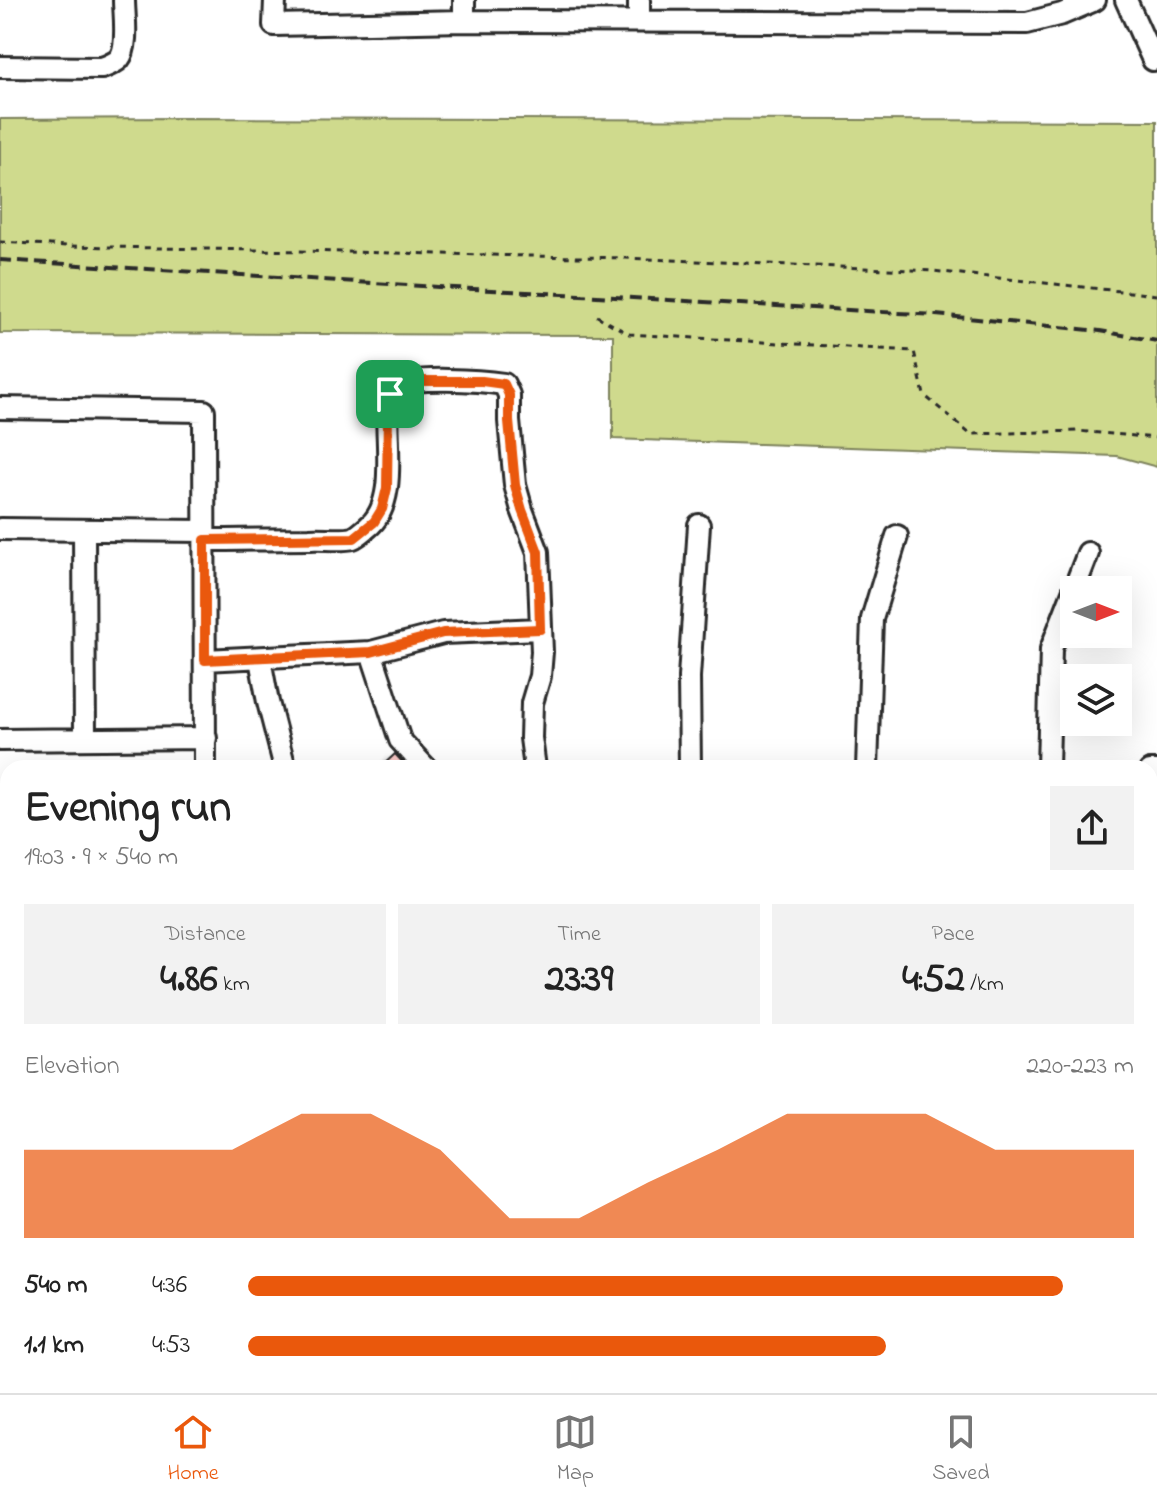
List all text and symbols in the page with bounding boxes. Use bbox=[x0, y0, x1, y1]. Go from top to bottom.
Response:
pin bbox=[356, 360, 424, 428]
icon: arrive bbox=[368, 372, 412, 416]
north arrow bbox=[1060, 576, 1132, 648]
map controls bbox=[1060, 576, 1132, 736]
button: layers bbox=[1060, 664, 1132, 736]
text: Evening run bbox=[24, 777, 231, 841]
button: share bbox=[1050, 786, 1134, 870]
text: 19:03 · 9 × 540 m bbox=[24, 839, 178, 877]
text: Distance bbox=[164, 919, 246, 951]
text: Time bbox=[557, 919, 601, 951]
text: Pace bbox=[932, 919, 974, 951]
text: 4.86 bbox=[160, 951, 218, 1010]
text: 23:39 bbox=[545, 951, 613, 1010]
text: 4:52 bbox=[902, 951, 965, 1010]
text: km bbox=[218, 969, 250, 1001]
text: /km bbox=[965, 969, 1004, 1001]
text: Elevation bbox=[24, 1048, 120, 1086]
text: 220–223 m bbox=[1026, 1048, 1134, 1086]
text: 540 m bbox=[24, 1267, 88, 1305]
text: 4:36 bbox=[152, 1267, 187, 1305]
text: 1.1 km bbox=[24, 1327, 84, 1365]
text: 4:53 bbox=[152, 1327, 191, 1365]
tab: Home bbox=[167, 1410, 219, 1490]
tab: Map bbox=[553, 1410, 597, 1490]
tab: Saved bbox=[932, 1410, 990, 1490]

